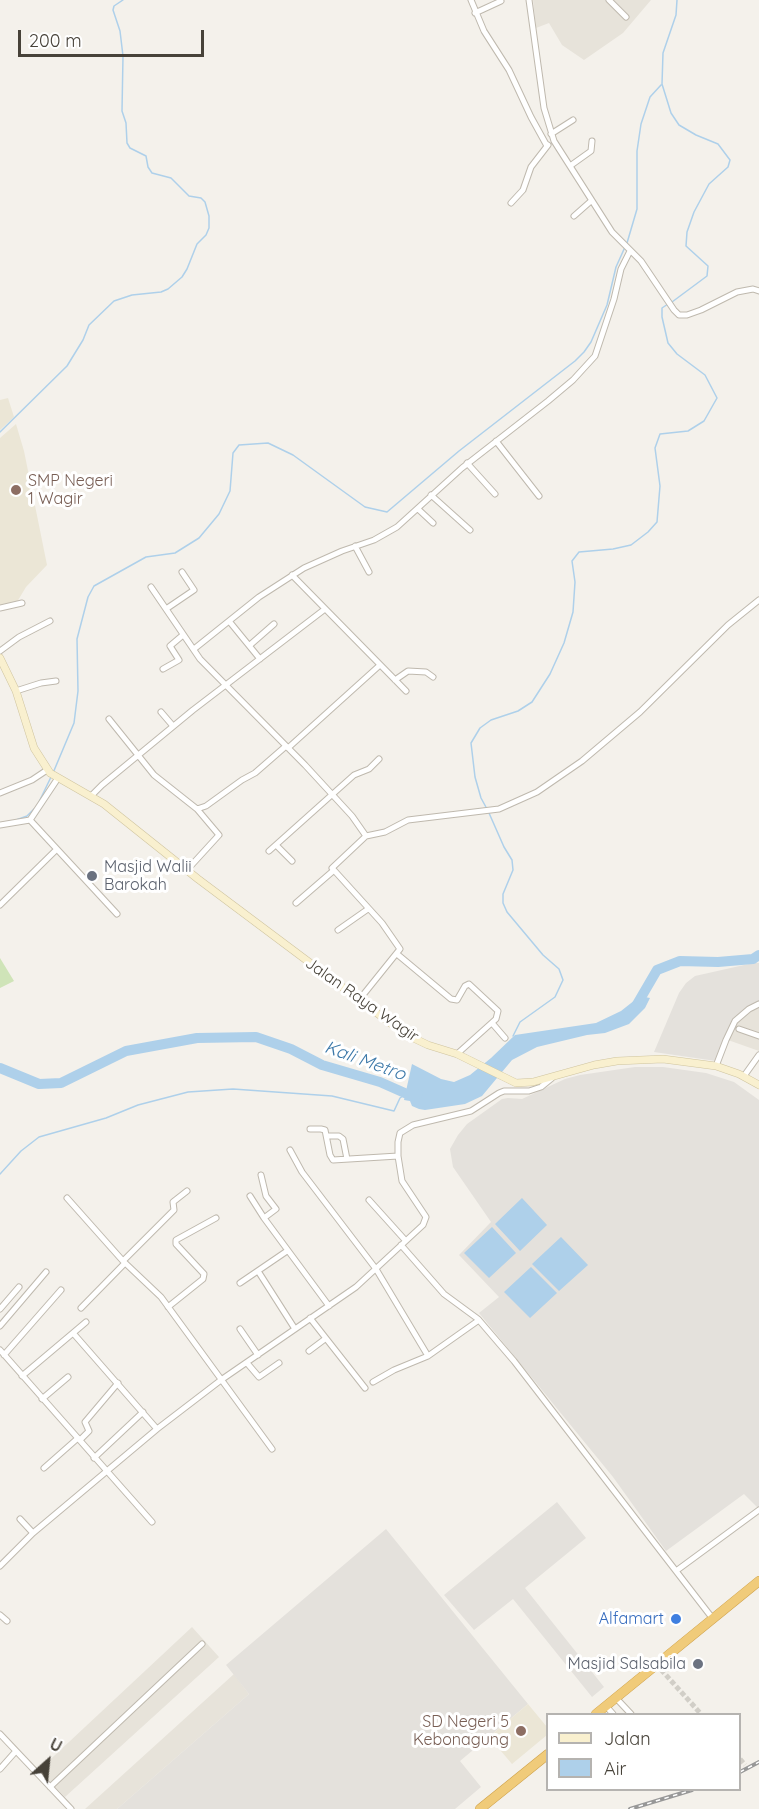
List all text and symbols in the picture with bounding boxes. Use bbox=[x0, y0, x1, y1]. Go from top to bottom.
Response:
scale bar bbox=[21, 18, 207, 56]
text: 200 m bbox=[29, 29, 82, 52]
place label: SMP Negeri 1 Wagir bbox=[28, 471, 113, 509]
marker: SMP Negeri 1 Wagir bbox=[9, 483, 23, 497]
place label: Masjid Walii Barokah bbox=[104, 857, 192, 895]
marker: Masjid Walii Barokah bbox=[85, 869, 99, 883]
street label: Jalan Raya Wagir bbox=[302, 954, 422, 1046]
water label: Kali Metro bbox=[322, 1036, 408, 1086]
place label: Alfamart bbox=[599, 1609, 664, 1629]
marker: Alfamart bbox=[669, 1612, 683, 1626]
place label: Masjid Salsabila bbox=[568, 1654, 686, 1674]
marker: Masjid Salsabila bbox=[691, 1657, 705, 1671]
place label: SD Negeri 5 Kebonagung bbox=[413, 1712, 509, 1750]
legend bbox=[546, 1713, 741, 1791]
marker: SD Negeri 5 Kebonagung bbox=[514, 1724, 528, 1738]
text: Jalan bbox=[604, 1727, 651, 1750]
north arrow bbox=[18, 1731, 78, 1791]
text: U bbox=[47, 1733, 66, 1756]
text: Air bbox=[604, 1757, 626, 1780]

